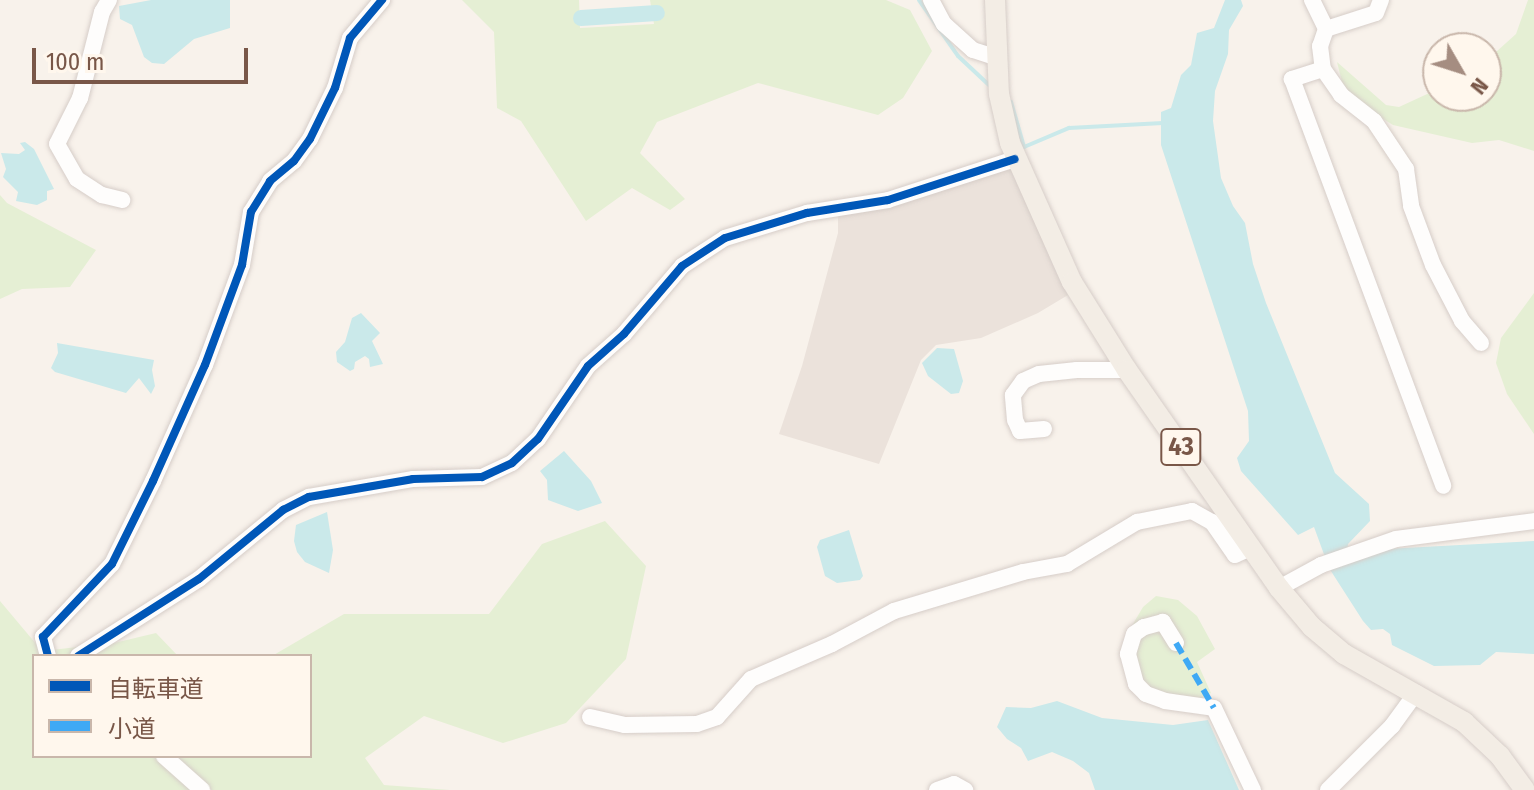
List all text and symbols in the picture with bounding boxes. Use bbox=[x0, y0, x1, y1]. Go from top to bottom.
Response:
scale bar bbox=[36, 32, 252, 82]
north arrow bbox=[1422, 32, 1502, 112]
text: 100 m bbox=[46, 48, 104, 76]
text: N bbox=[1465, 73, 1494, 100]
road number: 43 bbox=[1159, 425, 1203, 469]
legend bbox=[32, 654, 312, 758]
text: 自転車道 bbox=[108, 675, 204, 703]
text: 小道 bbox=[108, 715, 156, 743]

